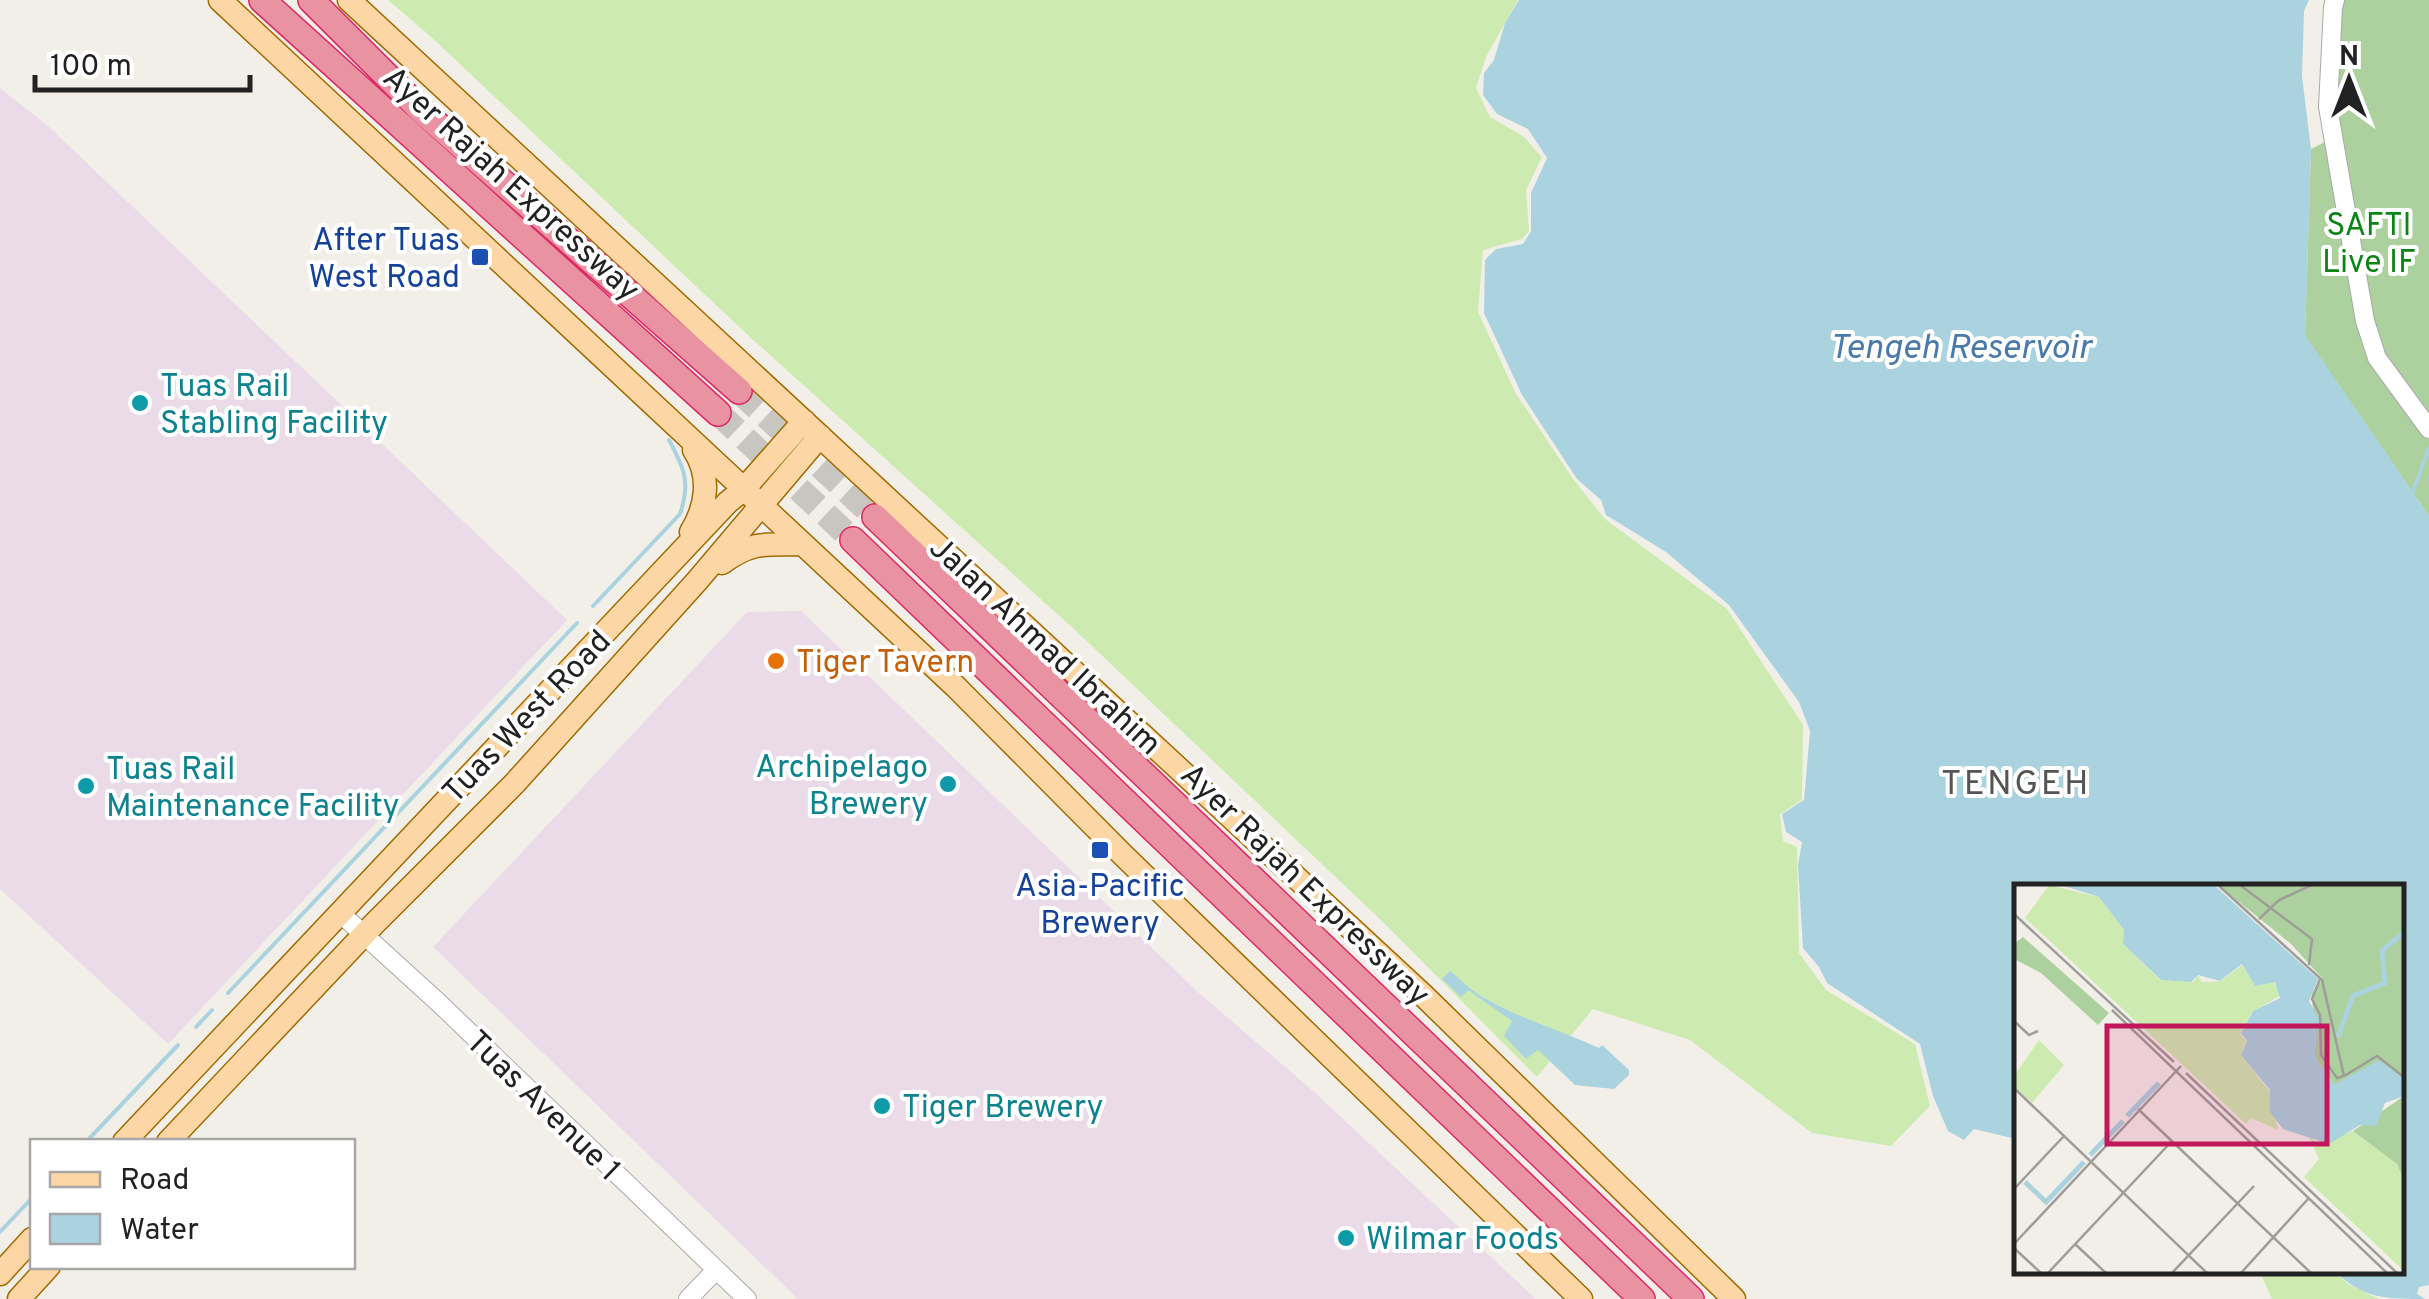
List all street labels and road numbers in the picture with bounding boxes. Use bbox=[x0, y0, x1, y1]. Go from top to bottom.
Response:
street label: Ayer Rajah Expressway bbox=[373, 59, 647, 311]
street label: Jalan Ahmad Ibrahim bbox=[919, 529, 1168, 765]
street label: Tuas West Road bbox=[435, 623, 621, 813]
street label: Ayer Rajah Expressway bbox=[1171, 756, 1437, 1016]
street label: Tuas Avenue 1 bbox=[456, 1023, 628, 1191]

